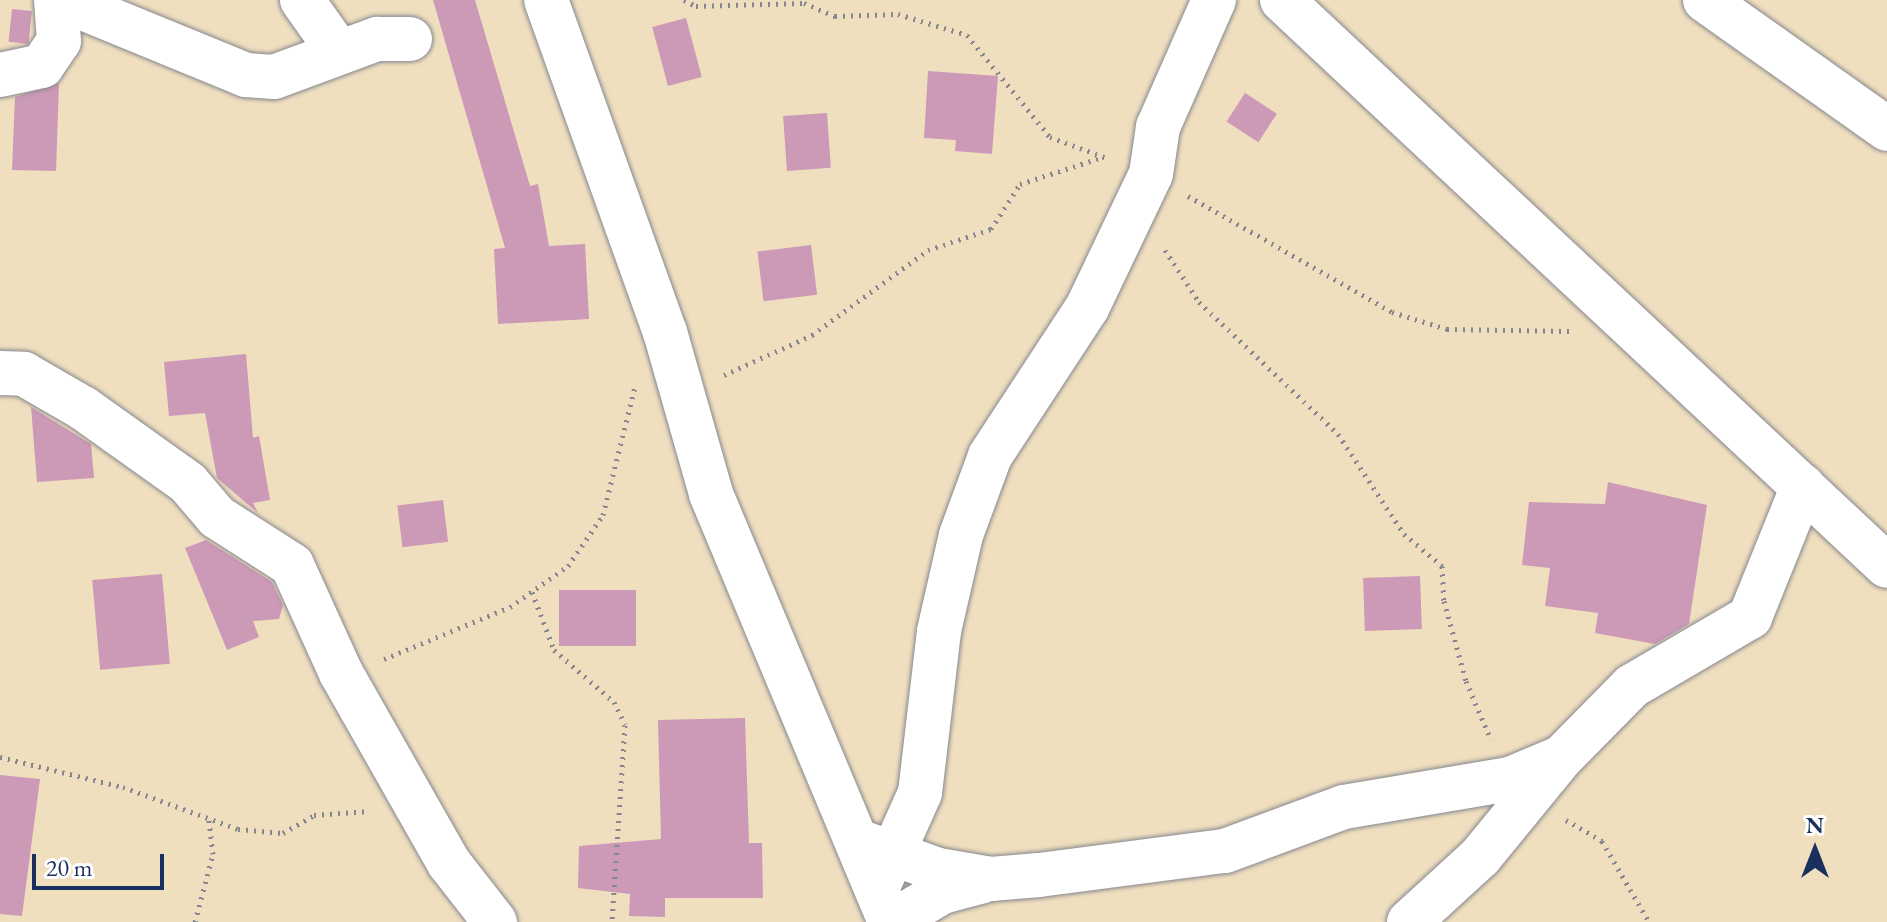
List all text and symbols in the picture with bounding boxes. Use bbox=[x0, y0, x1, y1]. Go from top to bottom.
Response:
north arrow bbox=[1775, 810, 1855, 890]
text: N bbox=[1806, 811, 1824, 840]
scale bar bbox=[36, 838, 168, 888]
text: 20 m bbox=[46, 852, 93, 883]

